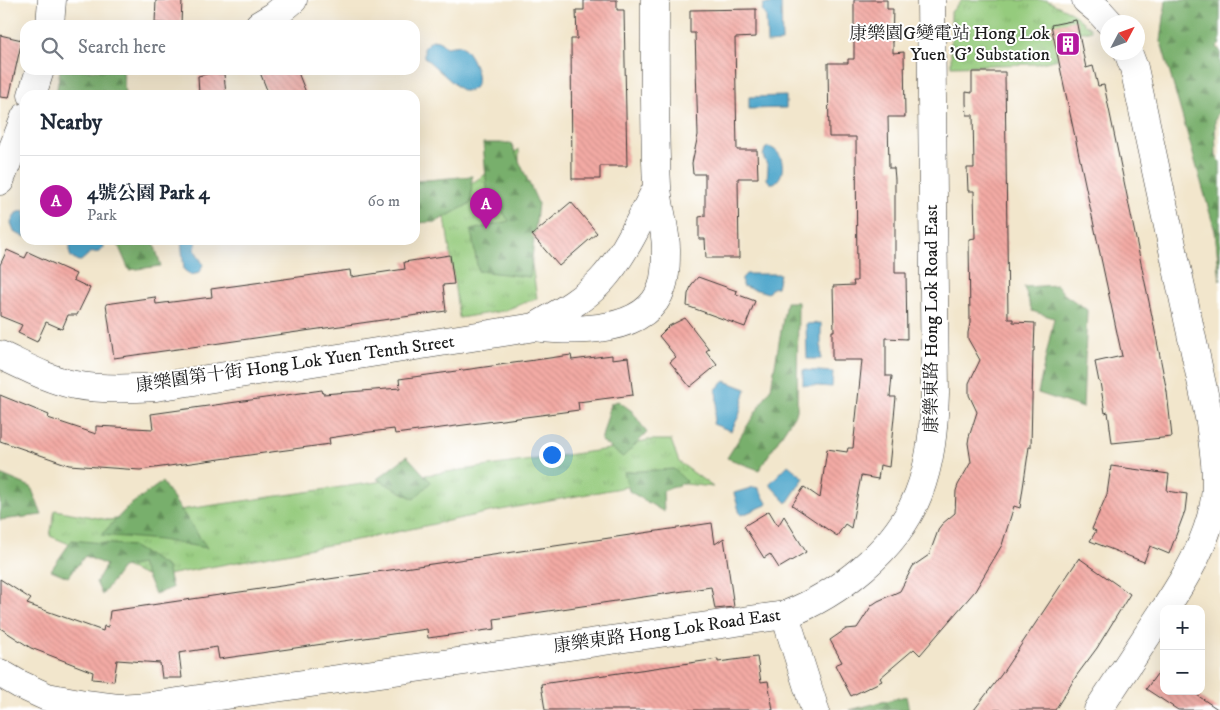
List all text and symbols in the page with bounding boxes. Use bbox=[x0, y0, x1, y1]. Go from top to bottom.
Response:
north arrow bbox=[1100, 15, 1145, 60]
search box bbox=[20, 20, 420, 75]
place label: 康樂園G變電站 Hong Lok Yuen 'G' Substation bbox=[849, 23, 1051, 66]
building icon: 康樂園G變電站 Hong Lok Yuen 'G' Substation bbox=[1055, 31, 1081, 57]
icon: search bbox=[38, 34, 66, 62]
text: Search here bbox=[78, 36, 166, 59]
text: Nearby bbox=[40, 110, 102, 136]
text: 4號公園 Park 4 bbox=[87, 182, 210, 205]
pin: A bbox=[470, 188, 502, 229]
text: A bbox=[51, 191, 61, 211]
text: 60 m bbox=[368, 191, 400, 211]
street label: 康樂東路 Hong Lok Road East bbox=[921, 204, 943, 434]
text: Park bbox=[87, 205, 117, 225]
street label: 康樂園第十街 Hong Lok Yuen Tenth Street bbox=[134, 331, 456, 397]
your location bbox=[539, 442, 565, 468]
street label: 康樂東路 Hong Lok Road East bbox=[552, 604, 782, 658]
map controls bbox=[1160, 605, 1205, 695]
button: + bbox=[1160, 605, 1205, 650]
button: − bbox=[1160, 650, 1205, 695]

